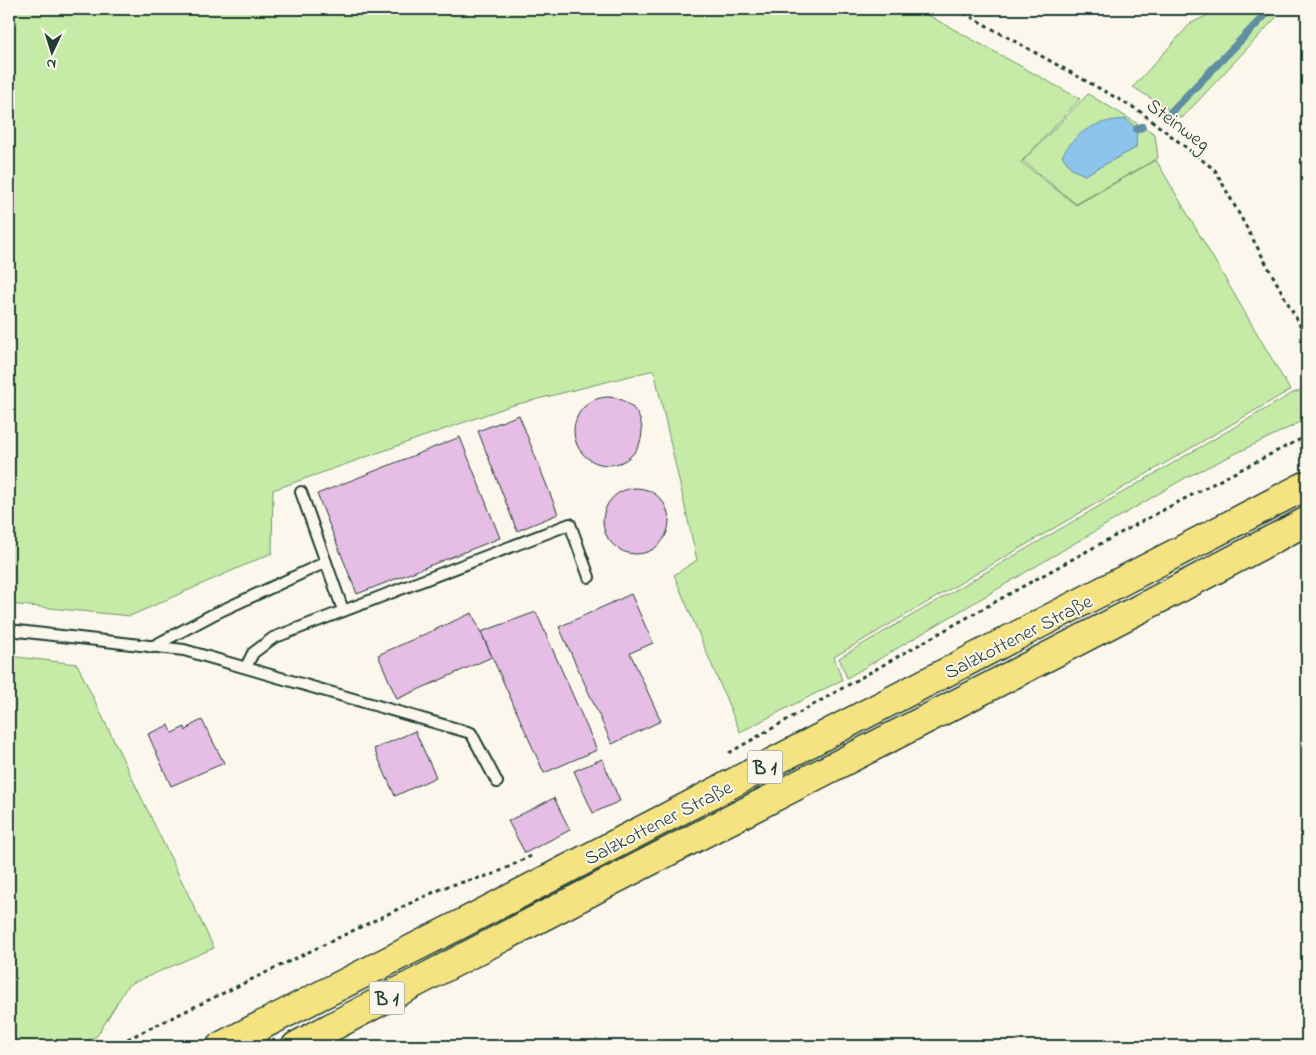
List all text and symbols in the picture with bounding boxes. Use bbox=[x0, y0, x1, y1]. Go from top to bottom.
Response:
north arrow bbox=[28, 28, 78, 78]
text: N bbox=[46, 53, 57, 74]
street label: Steinweg bbox=[1139, 92, 1215, 160]
street label: Salzkottener Straße bbox=[940, 588, 1098, 688]
road number: B 1 bbox=[748, 750, 782, 784]
street label: Salzkottener Straße bbox=[580, 774, 738, 874]
road number: B 1 bbox=[370, 981, 404, 1014]

